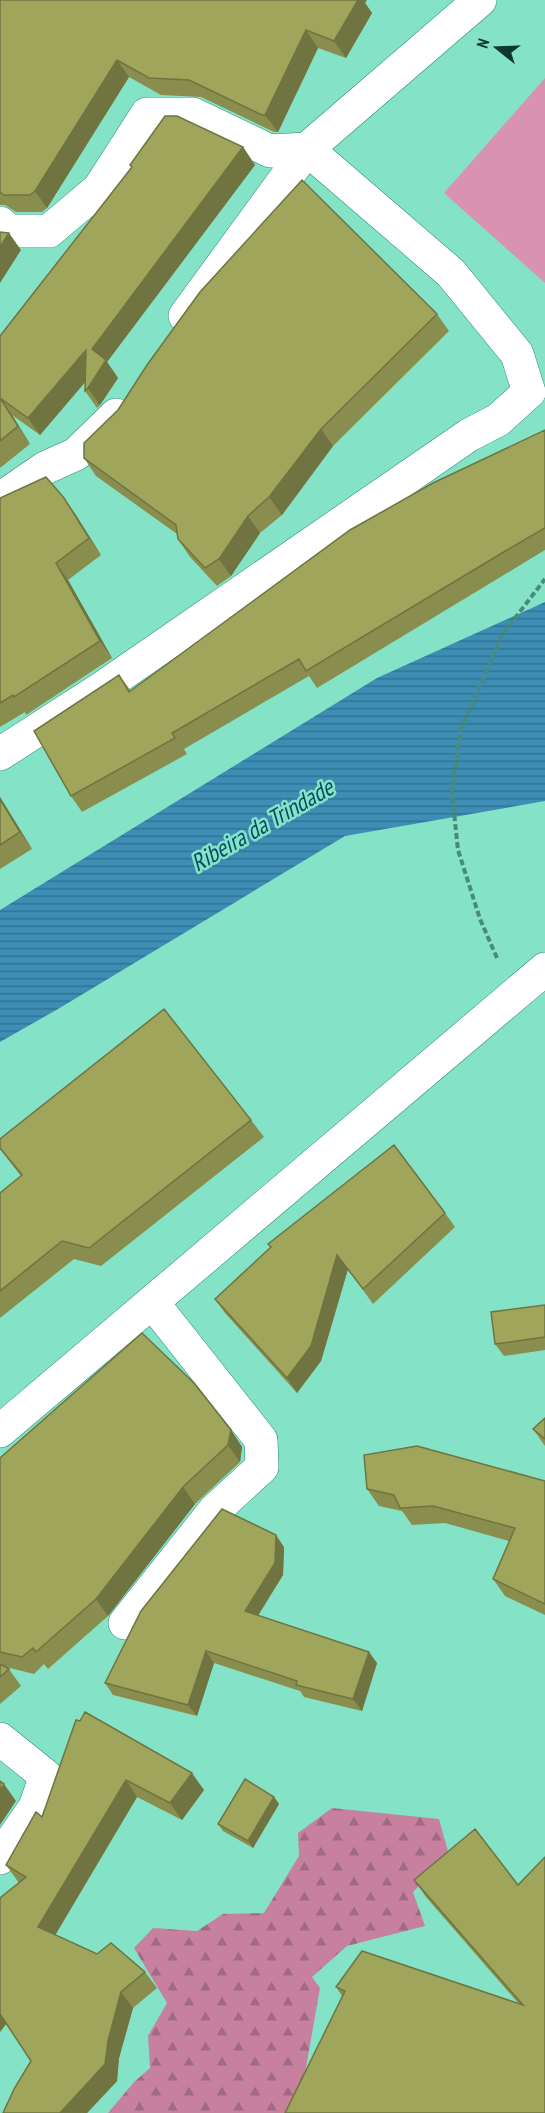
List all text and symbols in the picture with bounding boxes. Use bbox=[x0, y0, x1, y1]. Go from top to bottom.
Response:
north arrow bbox=[467, 18, 527, 78]
text: N bbox=[472, 36, 494, 51]
water label: Ribeira da Trindade bbox=[185, 771, 341, 878]

